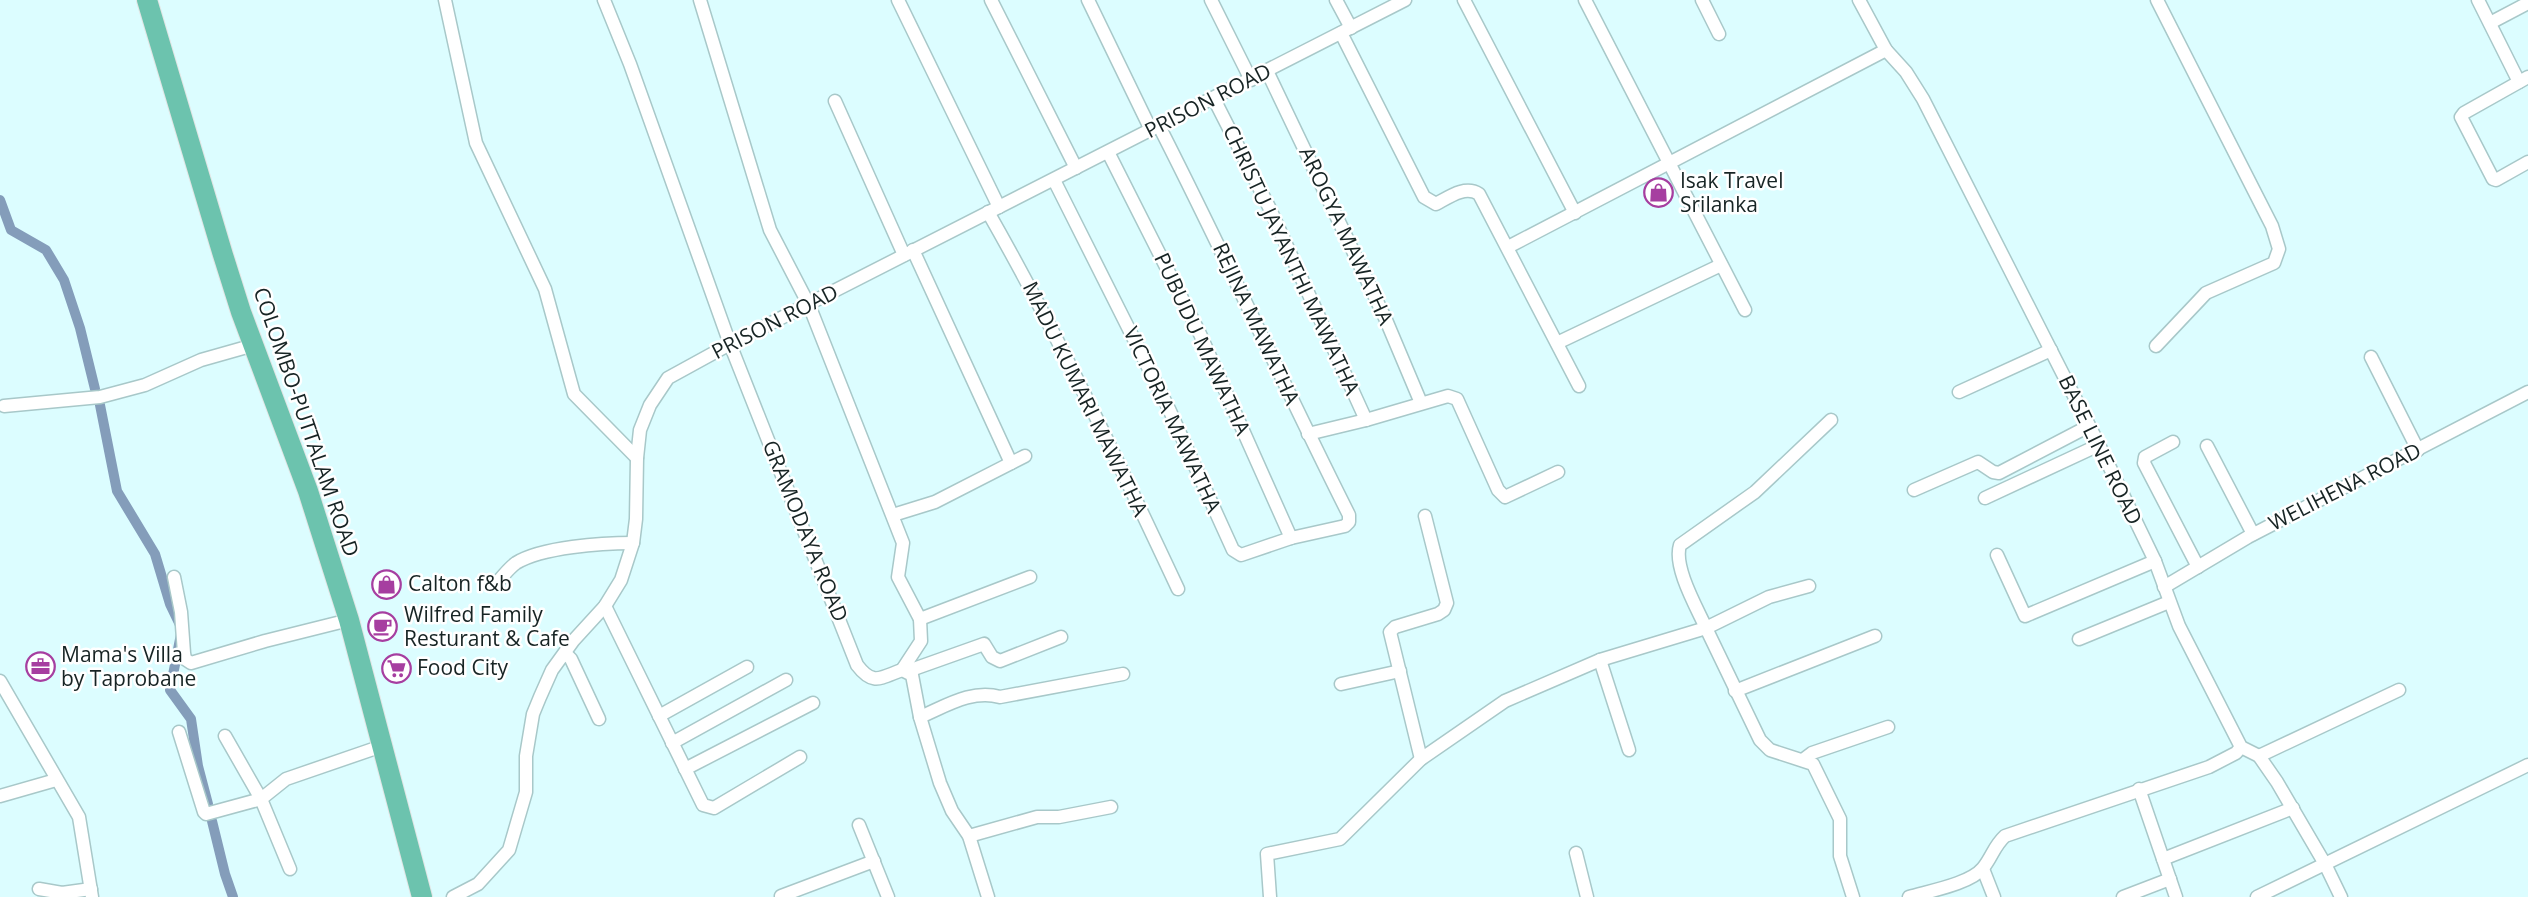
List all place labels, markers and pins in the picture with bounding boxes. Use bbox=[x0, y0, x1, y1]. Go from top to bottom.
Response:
place label: Isak Travel Srilanka bbox=[1680, 166, 1783, 218]
shop icon: Isak Travel Srilanka bbox=[1643, 177, 1675, 209]
shop icon: Calton f&b bbox=[371, 568, 403, 600]
place label: Calton f&b bbox=[408, 569, 512, 597]
place label: Wilfred Family Resturant & Cafe bbox=[404, 600, 570, 652]
cafe icon: Wilfred Family Resturant & Cafe bbox=[367, 611, 399, 643]
place label: Mama's Villa by Taprobane bbox=[61, 640, 196, 692]
office icon: Mama's Villa by Taprobane bbox=[24, 651, 56, 683]
supermarket icon: Food City bbox=[380, 652, 412, 684]
place label: Food City bbox=[417, 653, 508, 681]

